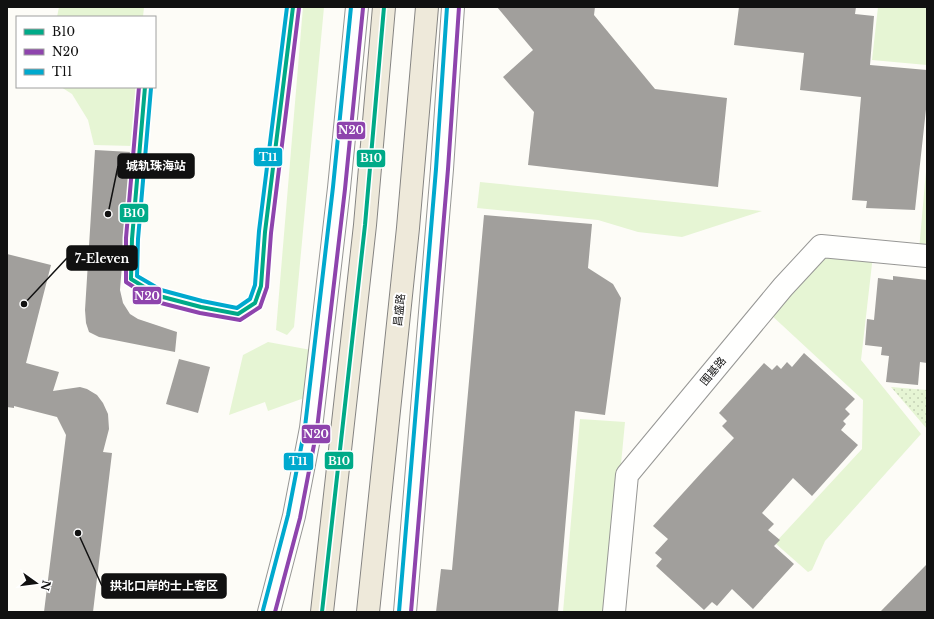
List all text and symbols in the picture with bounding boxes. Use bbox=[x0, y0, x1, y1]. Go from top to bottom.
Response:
legend bbox=[16, 16, 156, 88]
text: B10 bbox=[52, 24, 75, 39]
text: N20 bbox=[52, 44, 79, 59]
text: T11 bbox=[52, 64, 72, 79]
line badge: N20 bbox=[336, 121, 366, 140]
text: N20 bbox=[338, 123, 364, 137]
line badge: T11 bbox=[253, 147, 283, 167]
line badge: B10 bbox=[356, 149, 386, 168]
text: T11 bbox=[259, 150, 278, 164]
text: B10 bbox=[360, 151, 382, 165]
callout: 城轨珠海站 bbox=[118, 154, 194, 178]
text: 城轨珠海站 bbox=[126, 158, 186, 173]
line badge: B10 bbox=[119, 203, 149, 223]
text: B10 bbox=[123, 206, 145, 220]
callout: 7-Eleven bbox=[67, 246, 137, 270]
text: 7-Eleven bbox=[75, 251, 130, 266]
line badge: N20 bbox=[132, 286, 162, 305]
text: N20 bbox=[134, 289, 160, 303]
street label: 昌盛路 bbox=[390, 293, 408, 327]
street label: 围基路 bbox=[697, 354, 729, 388]
line badge: N20 bbox=[301, 424, 331, 444]
text: N20 bbox=[303, 427, 329, 441]
line badge: B10 bbox=[324, 451, 354, 470]
line badge: T11 bbox=[283, 452, 314, 471]
text: T11 bbox=[289, 454, 308, 468]
text: B10 bbox=[328, 454, 350, 468]
north arrow bbox=[16, 563, 56, 603]
callout: 拱北口岸的士上客区 bbox=[102, 574, 226, 598]
text: 拱北口岸的士上客区 bbox=[110, 578, 218, 593]
text: N bbox=[38, 579, 54, 593]

